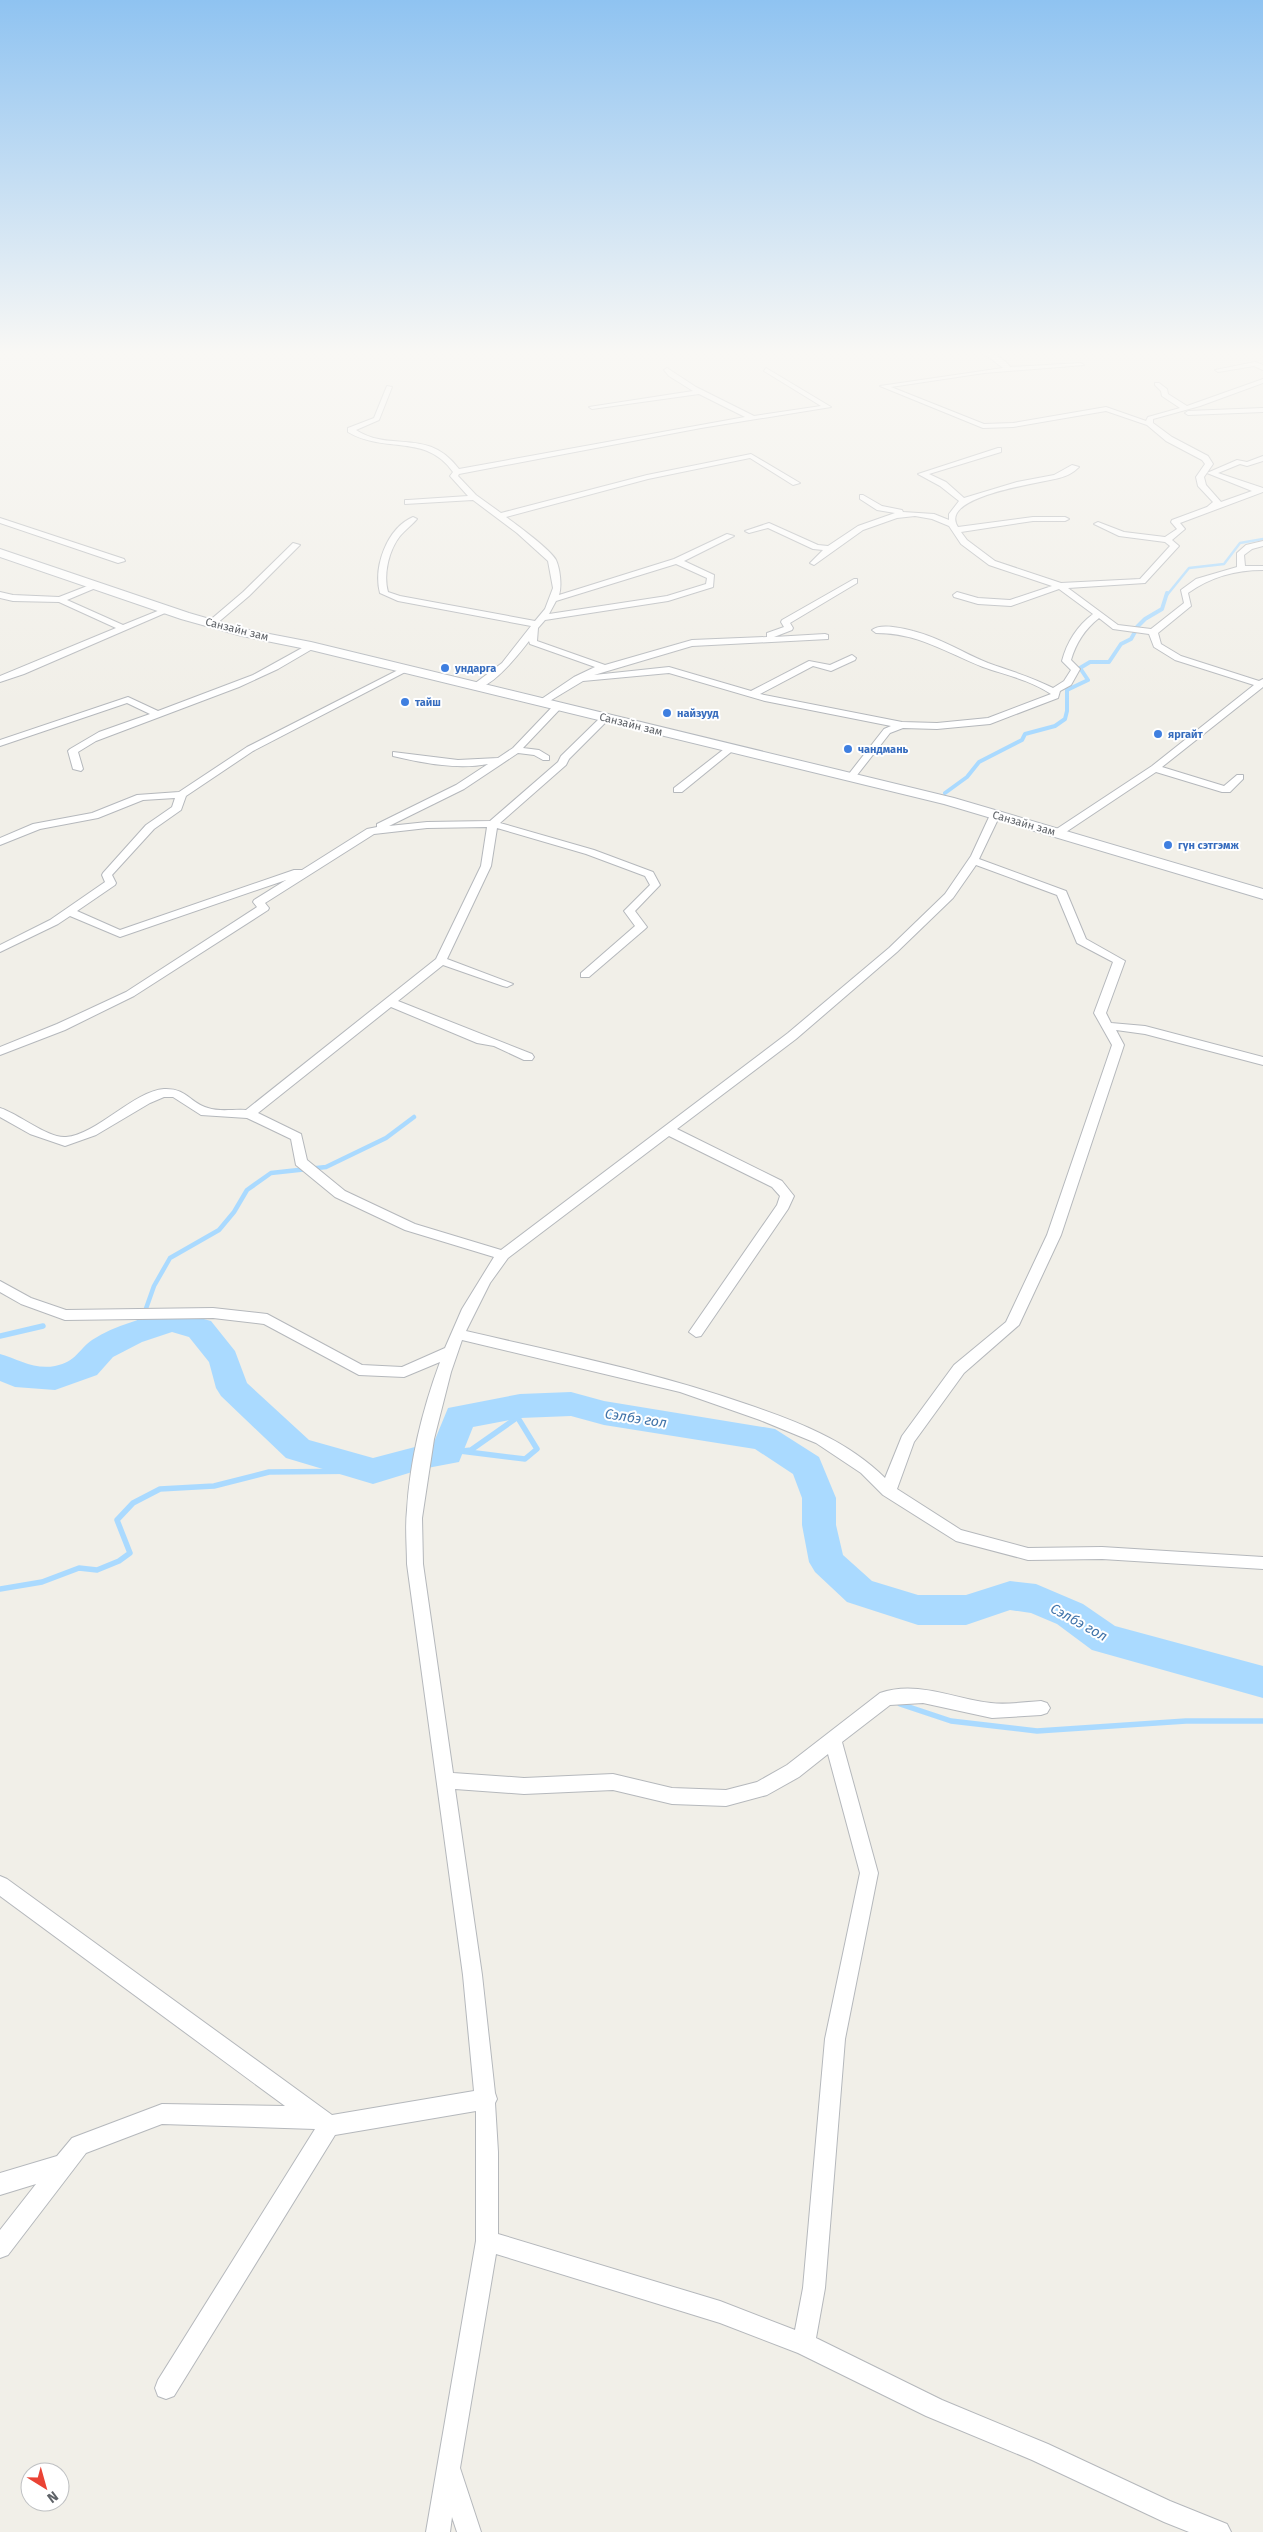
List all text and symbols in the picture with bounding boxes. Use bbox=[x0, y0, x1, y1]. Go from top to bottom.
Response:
street label: Санзайн зам bbox=[204, 615, 270, 644]
marker: ундарга bbox=[439, 662, 451, 674]
place label: ундарга bbox=[454, 662, 496, 675]
marker: тайш bbox=[399, 696, 411, 708]
place label: тайш bbox=[415, 696, 441, 709]
marker: найзууд bbox=[661, 707, 673, 719]
place label: найзууд bbox=[677, 707, 719, 720]
street label: Санзайн зам bbox=[598, 710, 664, 739]
marker: яргайт bbox=[1152, 728, 1164, 740]
place label: яргайт bbox=[1168, 728, 1204, 741]
marker: чандмань bbox=[842, 743, 854, 755]
place label: чандмань bbox=[858, 743, 909, 756]
street label: Санзайн зам bbox=[991, 808, 1057, 839]
marker: гүн сэтгэмж bbox=[1162, 839, 1174, 851]
place label: гүн сэтгэмж bbox=[1178, 839, 1239, 852]
water label: Сэлбэ гол bbox=[604, 1405, 668, 1432]
water label: Сэлбэ гол bbox=[1047, 1600, 1110, 1645]
north arrow bbox=[20, 2462, 70, 2512]
text: N bbox=[44, 2487, 61, 2507]

